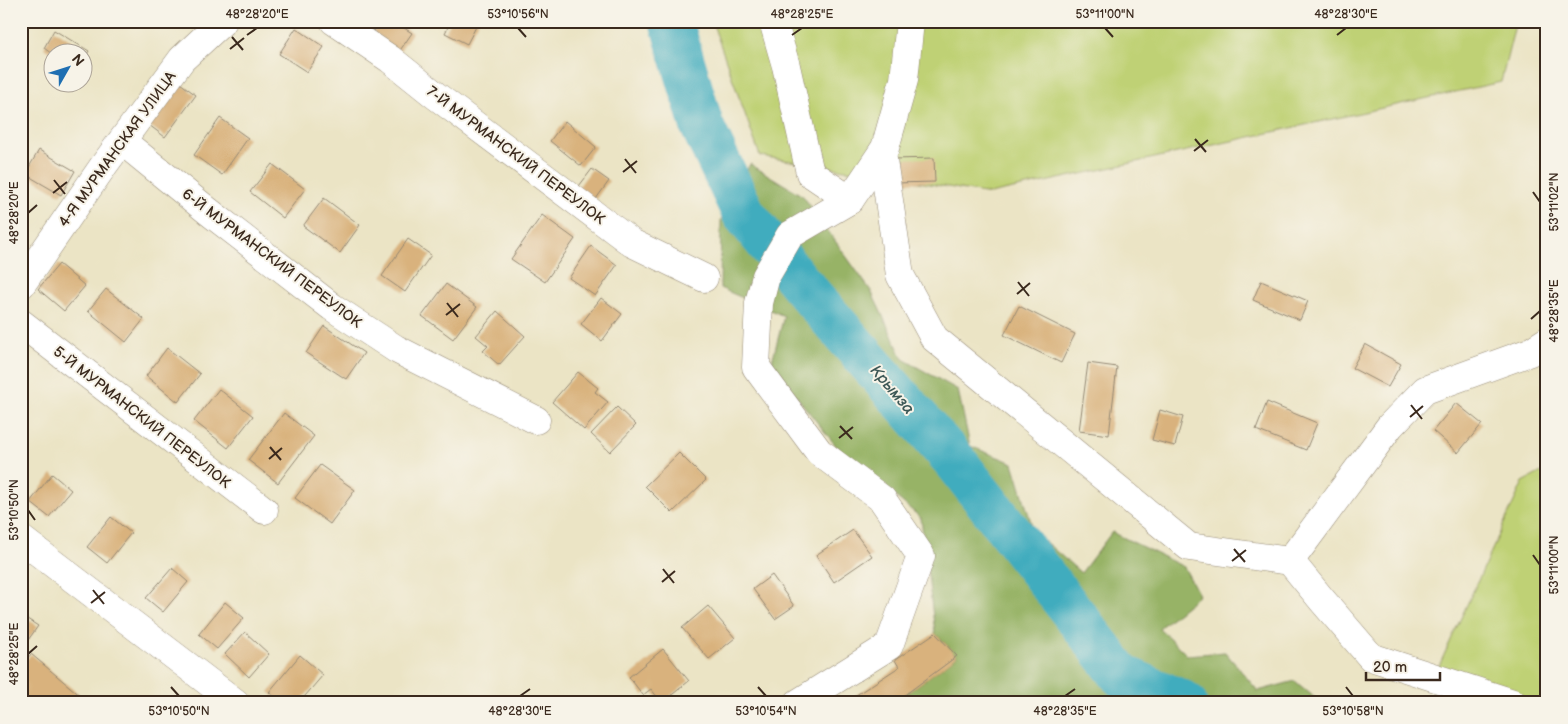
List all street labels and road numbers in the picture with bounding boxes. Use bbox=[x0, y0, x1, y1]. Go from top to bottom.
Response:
street label: 4-Я МУРМАНСКАЯ УЛИЦА bbox=[54, 67, 181, 231]
street label: 7-Й МУРМАНСКИЙ ПЕРЕУЛОК bbox=[423, 82, 609, 229]
street label: 6-Й МУРМАНСКИЙ ПЕРЕУЛОК bbox=[178, 184, 366, 332]
street label: 5-Й МУРМАНСКИЙ ПЕРЕУЛОК bbox=[49, 342, 234, 493]

